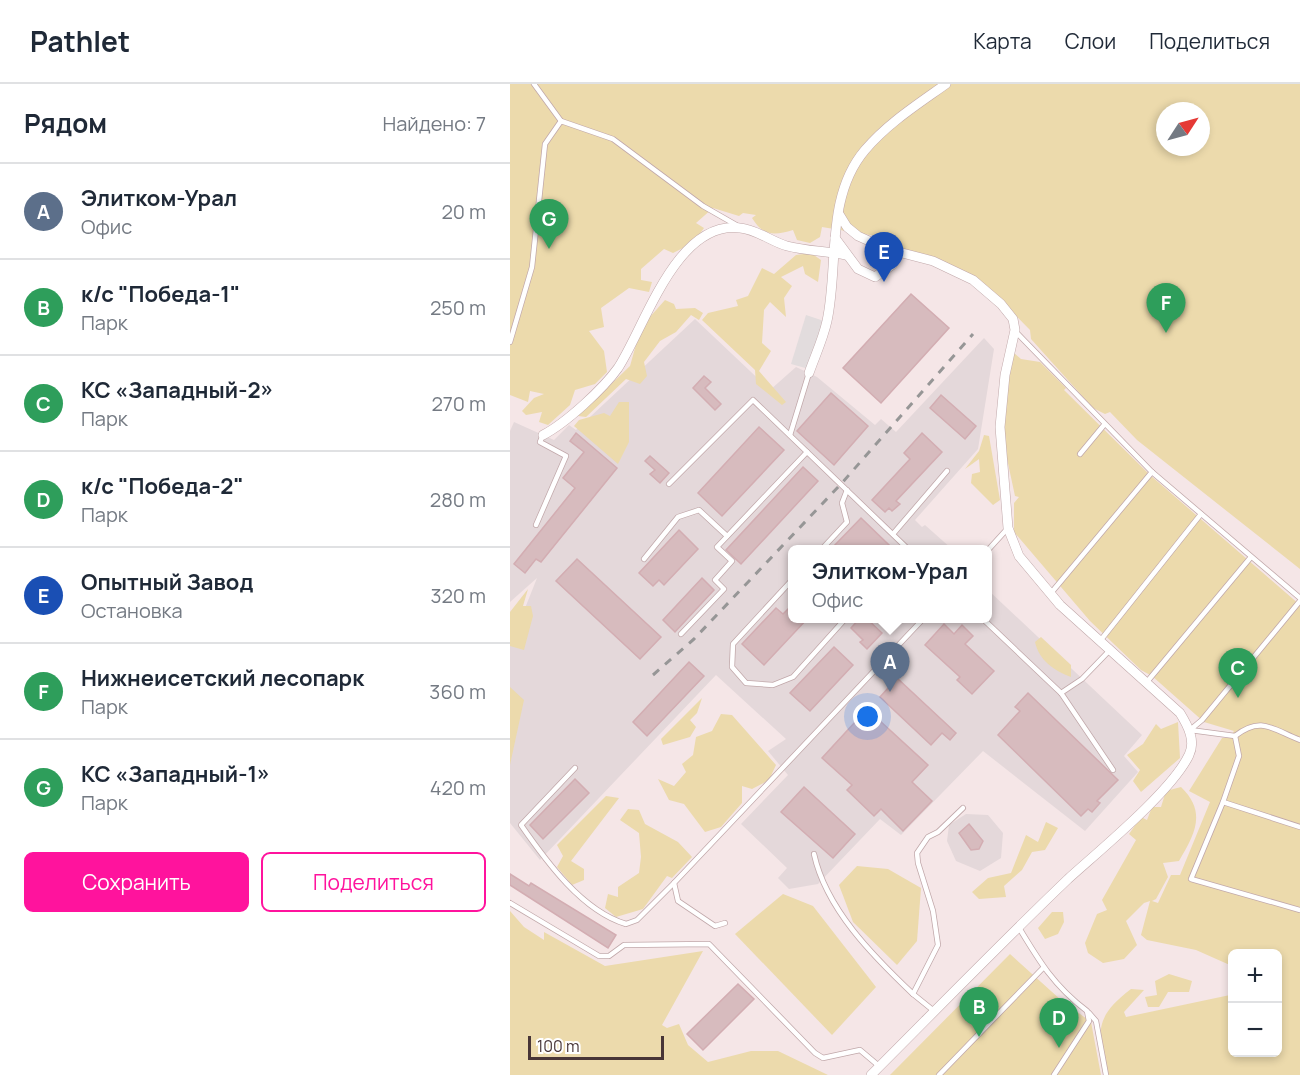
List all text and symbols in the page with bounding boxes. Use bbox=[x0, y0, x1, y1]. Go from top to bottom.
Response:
text: Pathlet bbox=[30, 22, 130, 60]
text: Карта bbox=[973, 27, 1032, 55]
text: Слои bbox=[1065, 27, 1116, 55]
text: Поделиться bbox=[1149, 27, 1270, 55]
north arrow bbox=[1156, 102, 1210, 156]
text: Рядом bbox=[24, 105, 107, 141]
text: Найдено: 7 bbox=[382, 110, 486, 137]
text: Элитком-Урал bbox=[81, 183, 237, 213]
text: A bbox=[37, 198, 50, 225]
text: 20 m bbox=[441, 198, 486, 225]
pin: G bbox=[530, 200, 568, 249]
text: Офис bbox=[81, 213, 132, 240]
pin: E bbox=[864, 232, 904, 282]
text: к/с "Победа-1" bbox=[81, 279, 240, 309]
pin: F bbox=[1146, 284, 1186, 333]
text: B bbox=[37, 294, 50, 321]
text: 250 m bbox=[430, 294, 486, 321]
text: Парк bbox=[81, 309, 128, 336]
text: КС «Западный-2» bbox=[81, 375, 273, 405]
text: C bbox=[36, 390, 51, 417]
text: 270 m bbox=[431, 390, 486, 417]
text: Парк bbox=[81, 405, 128, 432]
text: к/с "Победа-2" bbox=[81, 471, 244, 501]
text: D bbox=[36, 486, 51, 513]
text: 280 m bbox=[430, 486, 486, 513]
text: Парк bbox=[81, 501, 128, 528]
popup bbox=[788, 545, 992, 623]
text: Элитком-Урал bbox=[812, 556, 968, 586]
text: Опытный Завод bbox=[81, 567, 253, 597]
text: E bbox=[38, 582, 49, 609]
text: 320 m bbox=[430, 582, 486, 609]
text: Офис bbox=[812, 586, 863, 613]
text: Остановка bbox=[81, 597, 183, 624]
pin: A bbox=[870, 642, 910, 692]
pin: C bbox=[1218, 648, 1258, 698]
text: Нижнеисетский лесопарк bbox=[81, 663, 364, 693]
text: F bbox=[38, 678, 49, 705]
text: 360 m bbox=[429, 678, 486, 705]
text: Парк bbox=[81, 693, 128, 720]
your location bbox=[853, 702, 882, 731]
text: КС «Западный-1» bbox=[81, 759, 270, 789]
text: G bbox=[36, 774, 51, 801]
text: 420 m bbox=[430, 774, 486, 801]
text: Парк bbox=[81, 789, 128, 816]
button: Сохранить bbox=[24, 852, 249, 912]
button: Поделиться bbox=[261, 852, 486, 912]
map controls bbox=[1228, 949, 1282, 1057]
button: + bbox=[1228, 949, 1282, 1003]
pin: B bbox=[960, 988, 998, 1037]
pin: D bbox=[1040, 998, 1078, 1048]
button: − bbox=[1228, 1003, 1282, 1057]
scale bar bbox=[528, 1033, 664, 1060]
text: 100 m bbox=[537, 1035, 580, 1057]

